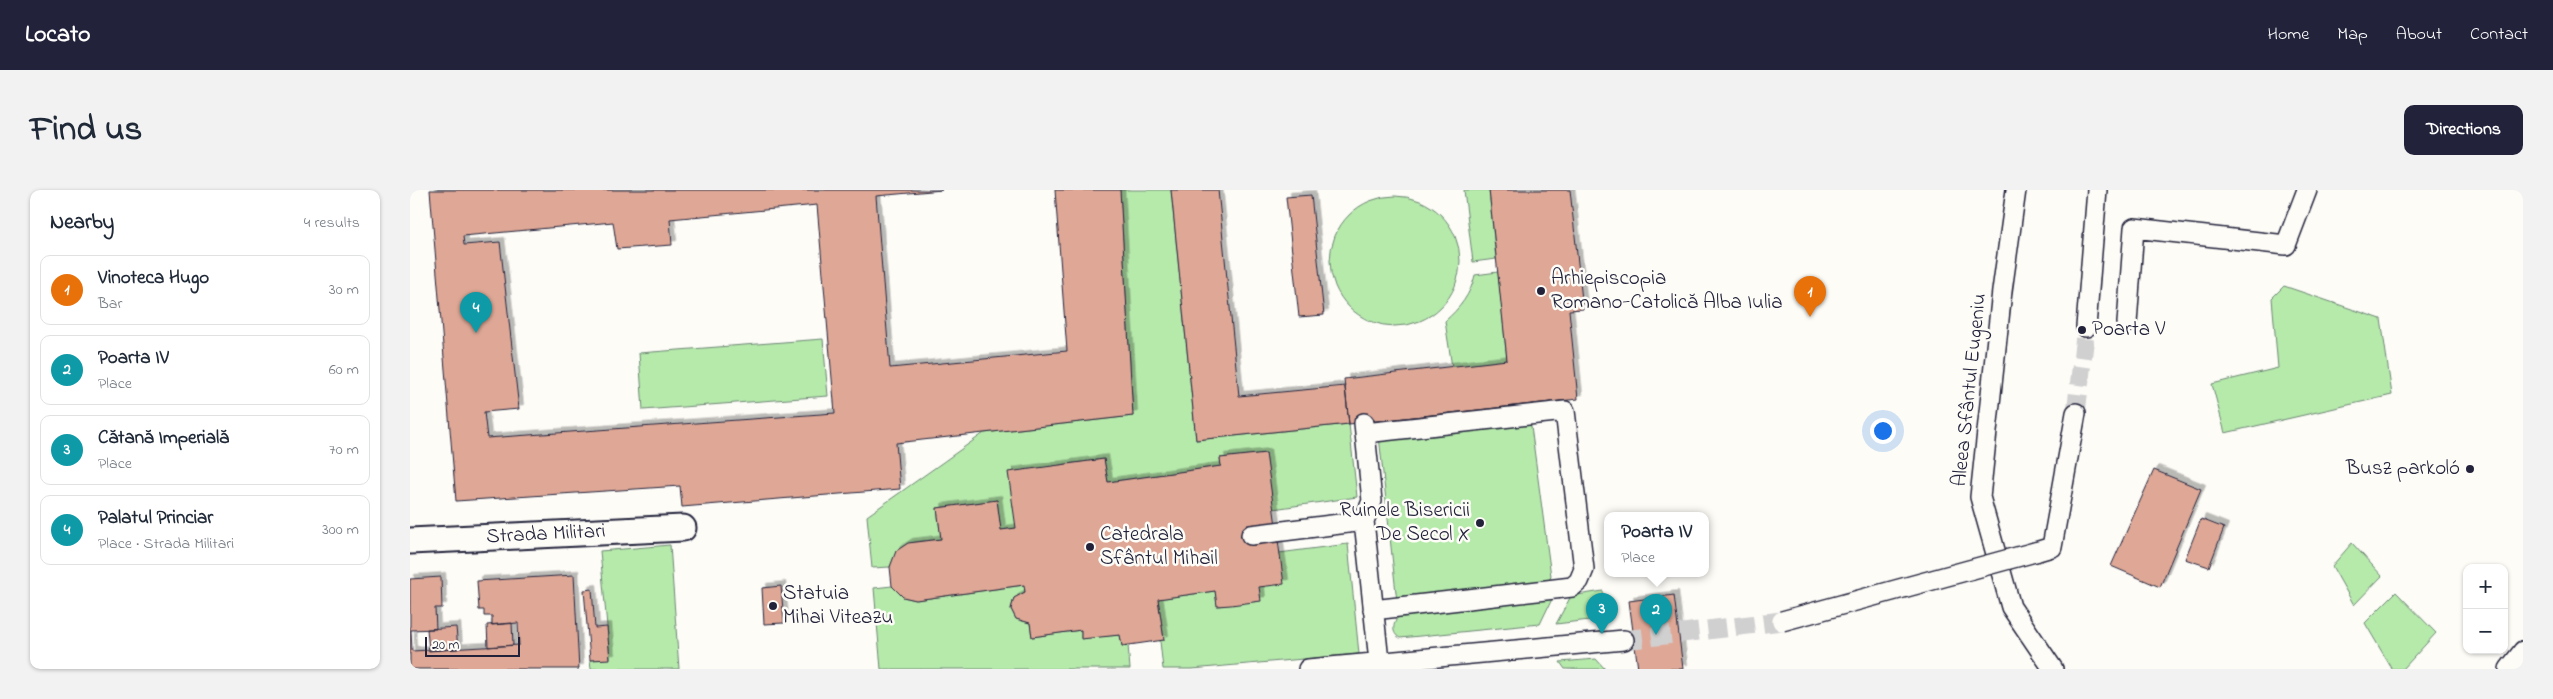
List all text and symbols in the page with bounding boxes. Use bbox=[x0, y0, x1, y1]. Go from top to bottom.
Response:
text: Locato bbox=[25, 18, 91, 53]
text: Home bbox=[2268, 22, 2309, 48]
text: Map bbox=[2337, 22, 2368, 48]
text: About bbox=[2396, 22, 2442, 48]
text: Contact bbox=[2470, 22, 2528, 48]
text: Find us bbox=[30, 105, 142, 156]
button: Directions bbox=[2404, 105, 2523, 155]
text: Nearby bbox=[50, 208, 114, 238]
text: 4 results bbox=[304, 211, 360, 235]
place label: Arhiepiscopia Romano-Catolică Alba Iulia bbox=[1551, 264, 1783, 318]
text: Vinoteca Hugo bbox=[98, 265, 209, 292]
pin: 1 bbox=[1794, 276, 1826, 317]
text: 1 bbox=[64, 278, 70, 302]
text: 30 m bbox=[329, 278, 359, 302]
marker: Arhiepiscopia Romano-Catolică Alba Iulia bbox=[1535, 285, 1547, 297]
text: Bar bbox=[98, 292, 122, 316]
pin: 4 bbox=[460, 292, 492, 333]
street label: Aleea Sfântul Eugeniu bbox=[1945, 292, 1997, 488]
place label: Poarta V bbox=[2092, 315, 2165, 345]
marker: Poarta V bbox=[2076, 324, 2088, 336]
text: Poarta IV bbox=[98, 345, 169, 372]
text: 2 bbox=[63, 358, 71, 382]
text: 60 m bbox=[329, 358, 359, 382]
text: Place bbox=[98, 372, 132, 396]
your location bbox=[1870, 418, 1896, 444]
text: Cătană Imperială bbox=[98, 425, 229, 452]
text: 3 bbox=[64, 438, 70, 462]
text: 70 m bbox=[329, 438, 359, 462]
text: Place bbox=[98, 452, 132, 476]
place label: Busz parkoló bbox=[2345, 454, 2460, 484]
marker: Busz parkoló bbox=[2464, 463, 2476, 475]
place label: Ruinele Bisericii De Secol X bbox=[1340, 496, 1470, 550]
text: Palatul Princiar bbox=[98, 505, 213, 532]
popup bbox=[1604, 512, 1709, 577]
street label: Strada Militari bbox=[486, 517, 606, 552]
marker: Ruinele Bisericii De Secol X bbox=[1474, 517, 1486, 529]
text: 4 bbox=[64, 518, 70, 542]
text: 300 m bbox=[322, 518, 359, 542]
text: Poarta IV bbox=[1621, 519, 1692, 546]
place label: Catedrala Sfântul Mihail bbox=[1100, 520, 1218, 574]
text: Place · Strada Militari bbox=[98, 532, 234, 556]
marker: Catedrala Sfântul Mihail bbox=[1084, 541, 1096, 553]
text: Place bbox=[1621, 546, 1655, 570]
map controls bbox=[2463, 564, 2508, 654]
button: + bbox=[2463, 564, 2508, 609]
place label: Statuia Mihai Viteazu bbox=[783, 579, 893, 633]
pin: 3 bbox=[1586, 593, 1618, 634]
pin: 2 bbox=[1640, 594, 1672, 635]
marker: Statuia Mihai Viteazu bbox=[767, 600, 779, 612]
button: − bbox=[2463, 609, 2508, 654]
scale bar bbox=[425, 634, 520, 657]
text: 20 m bbox=[432, 635, 459, 656]

